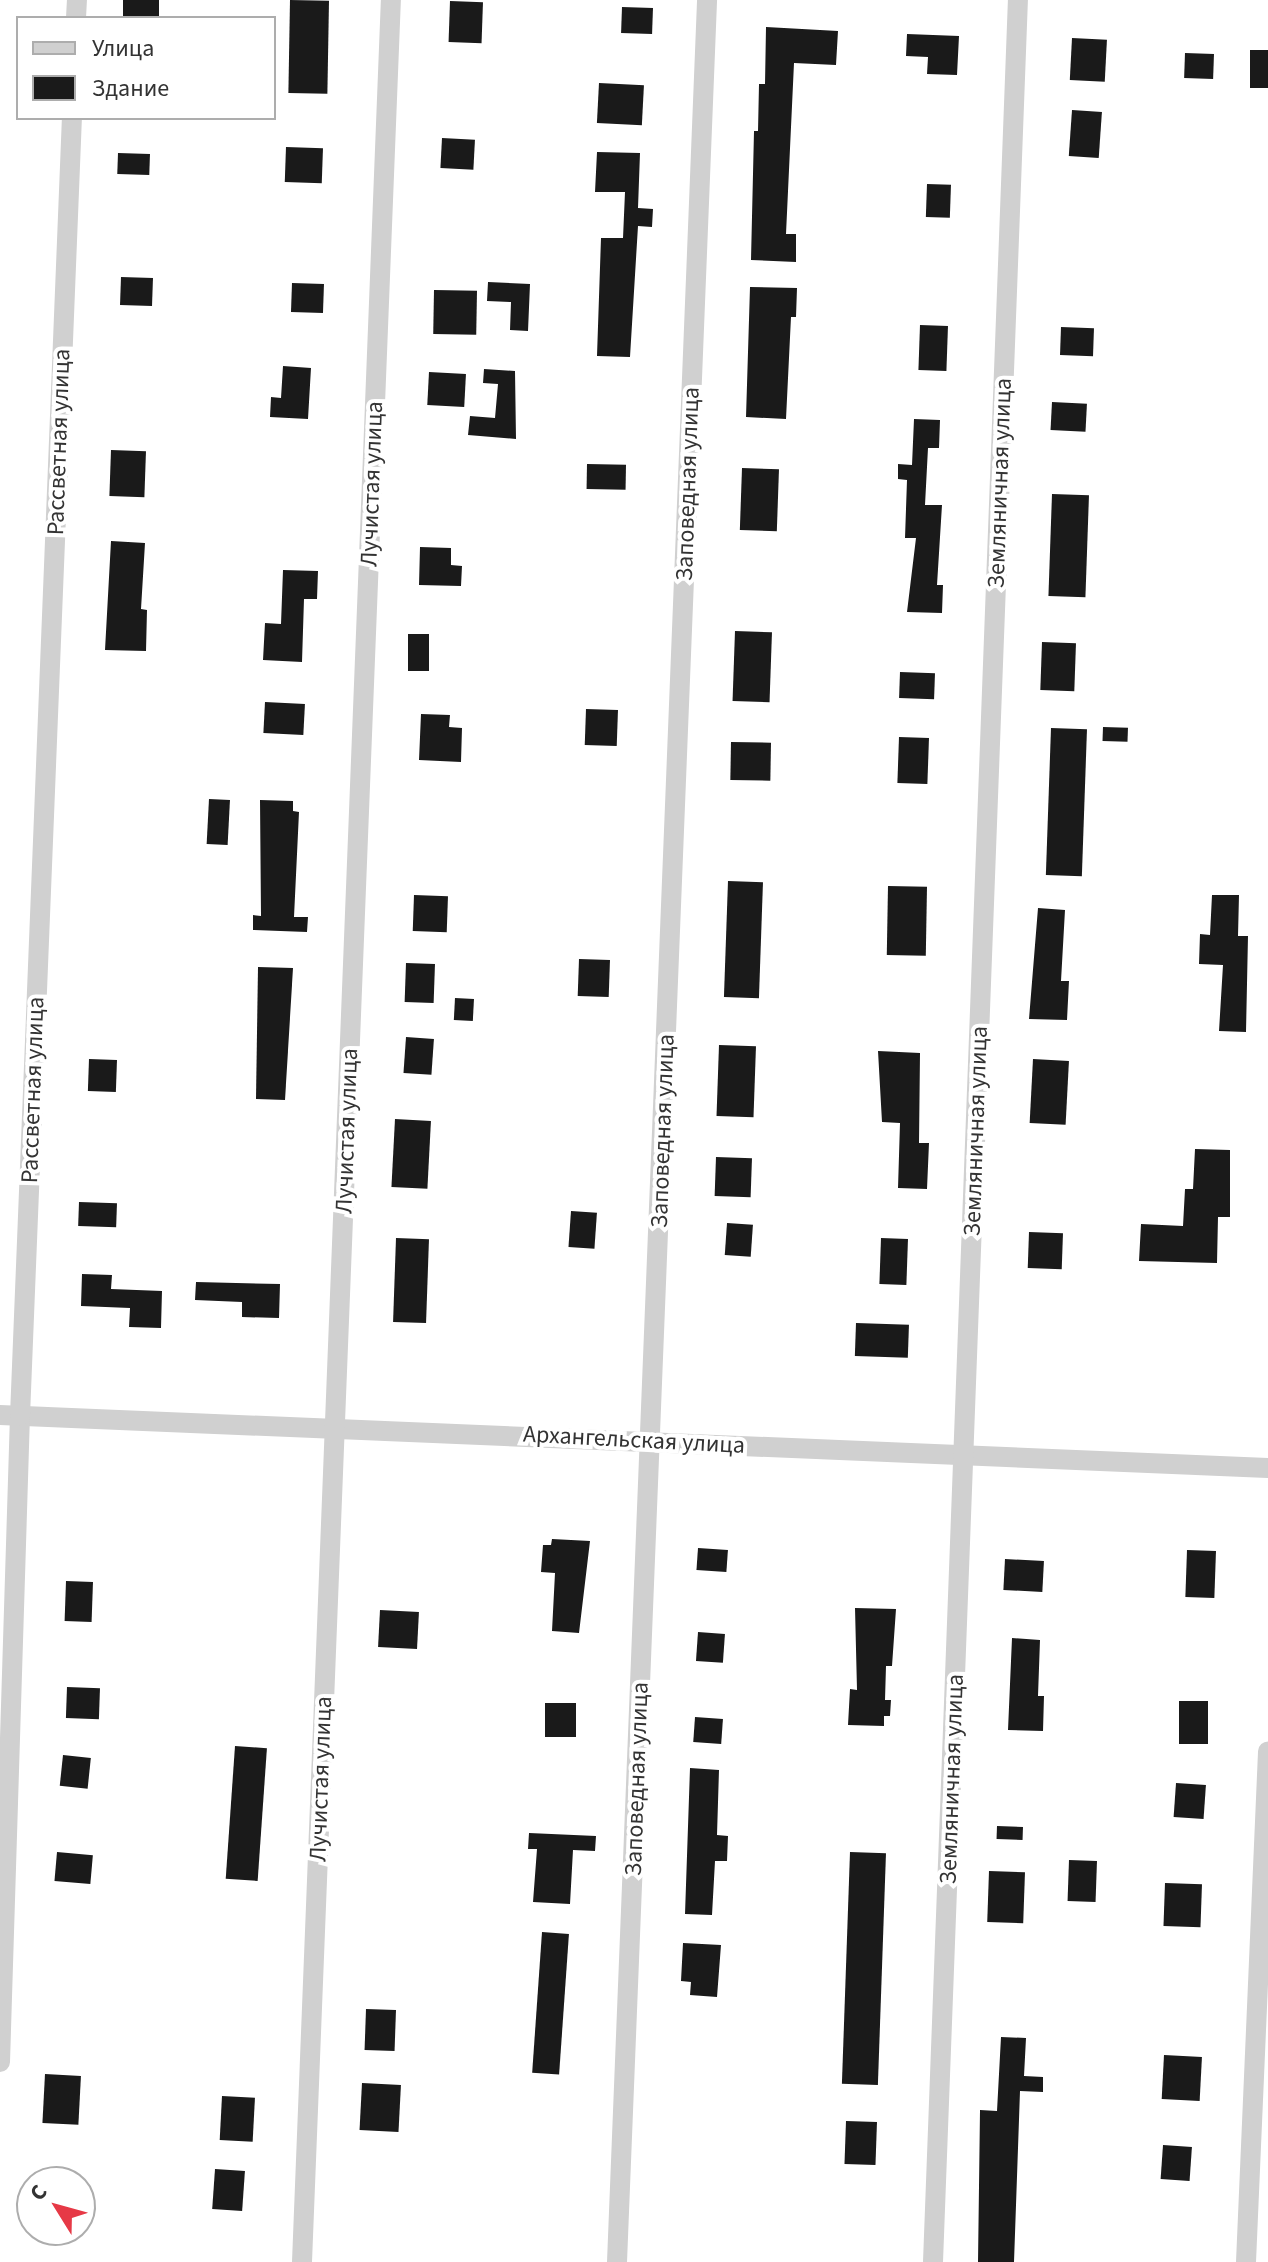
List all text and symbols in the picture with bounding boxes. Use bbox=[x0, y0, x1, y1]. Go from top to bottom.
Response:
legend bbox=[16, 16, 276, 120]
text: Улица bbox=[92, 31, 154, 66]
text: Здание bbox=[92, 71, 169, 106]
street label: Рассветная улица bbox=[41, 348, 77, 536]
street label: Земляничная улица bbox=[982, 377, 1018, 589]
street label: Заповедная улица bbox=[670, 386, 706, 582]
street label: Лучистая улица bbox=[355, 401, 389, 567]
street label: Рассветная улица bbox=[15, 996, 51, 1184]
street label: Земляничная улица bbox=[958, 1025, 994, 1237]
street label: Заповедная улица bbox=[645, 1033, 681, 1229]
street label: Лучистая улица bbox=[330, 1048, 364, 1214]
street label: Архангельская улица bbox=[522, 1420, 746, 1460]
street label: Земляничная улица bbox=[934, 1673, 970, 1885]
street label: Заповедная улица bbox=[619, 1681, 655, 1877]
street label: Лучистая улица bbox=[304, 1696, 338, 1862]
north arrow bbox=[16, 2166, 96, 2246]
text: С bbox=[22, 2178, 55, 2208]

